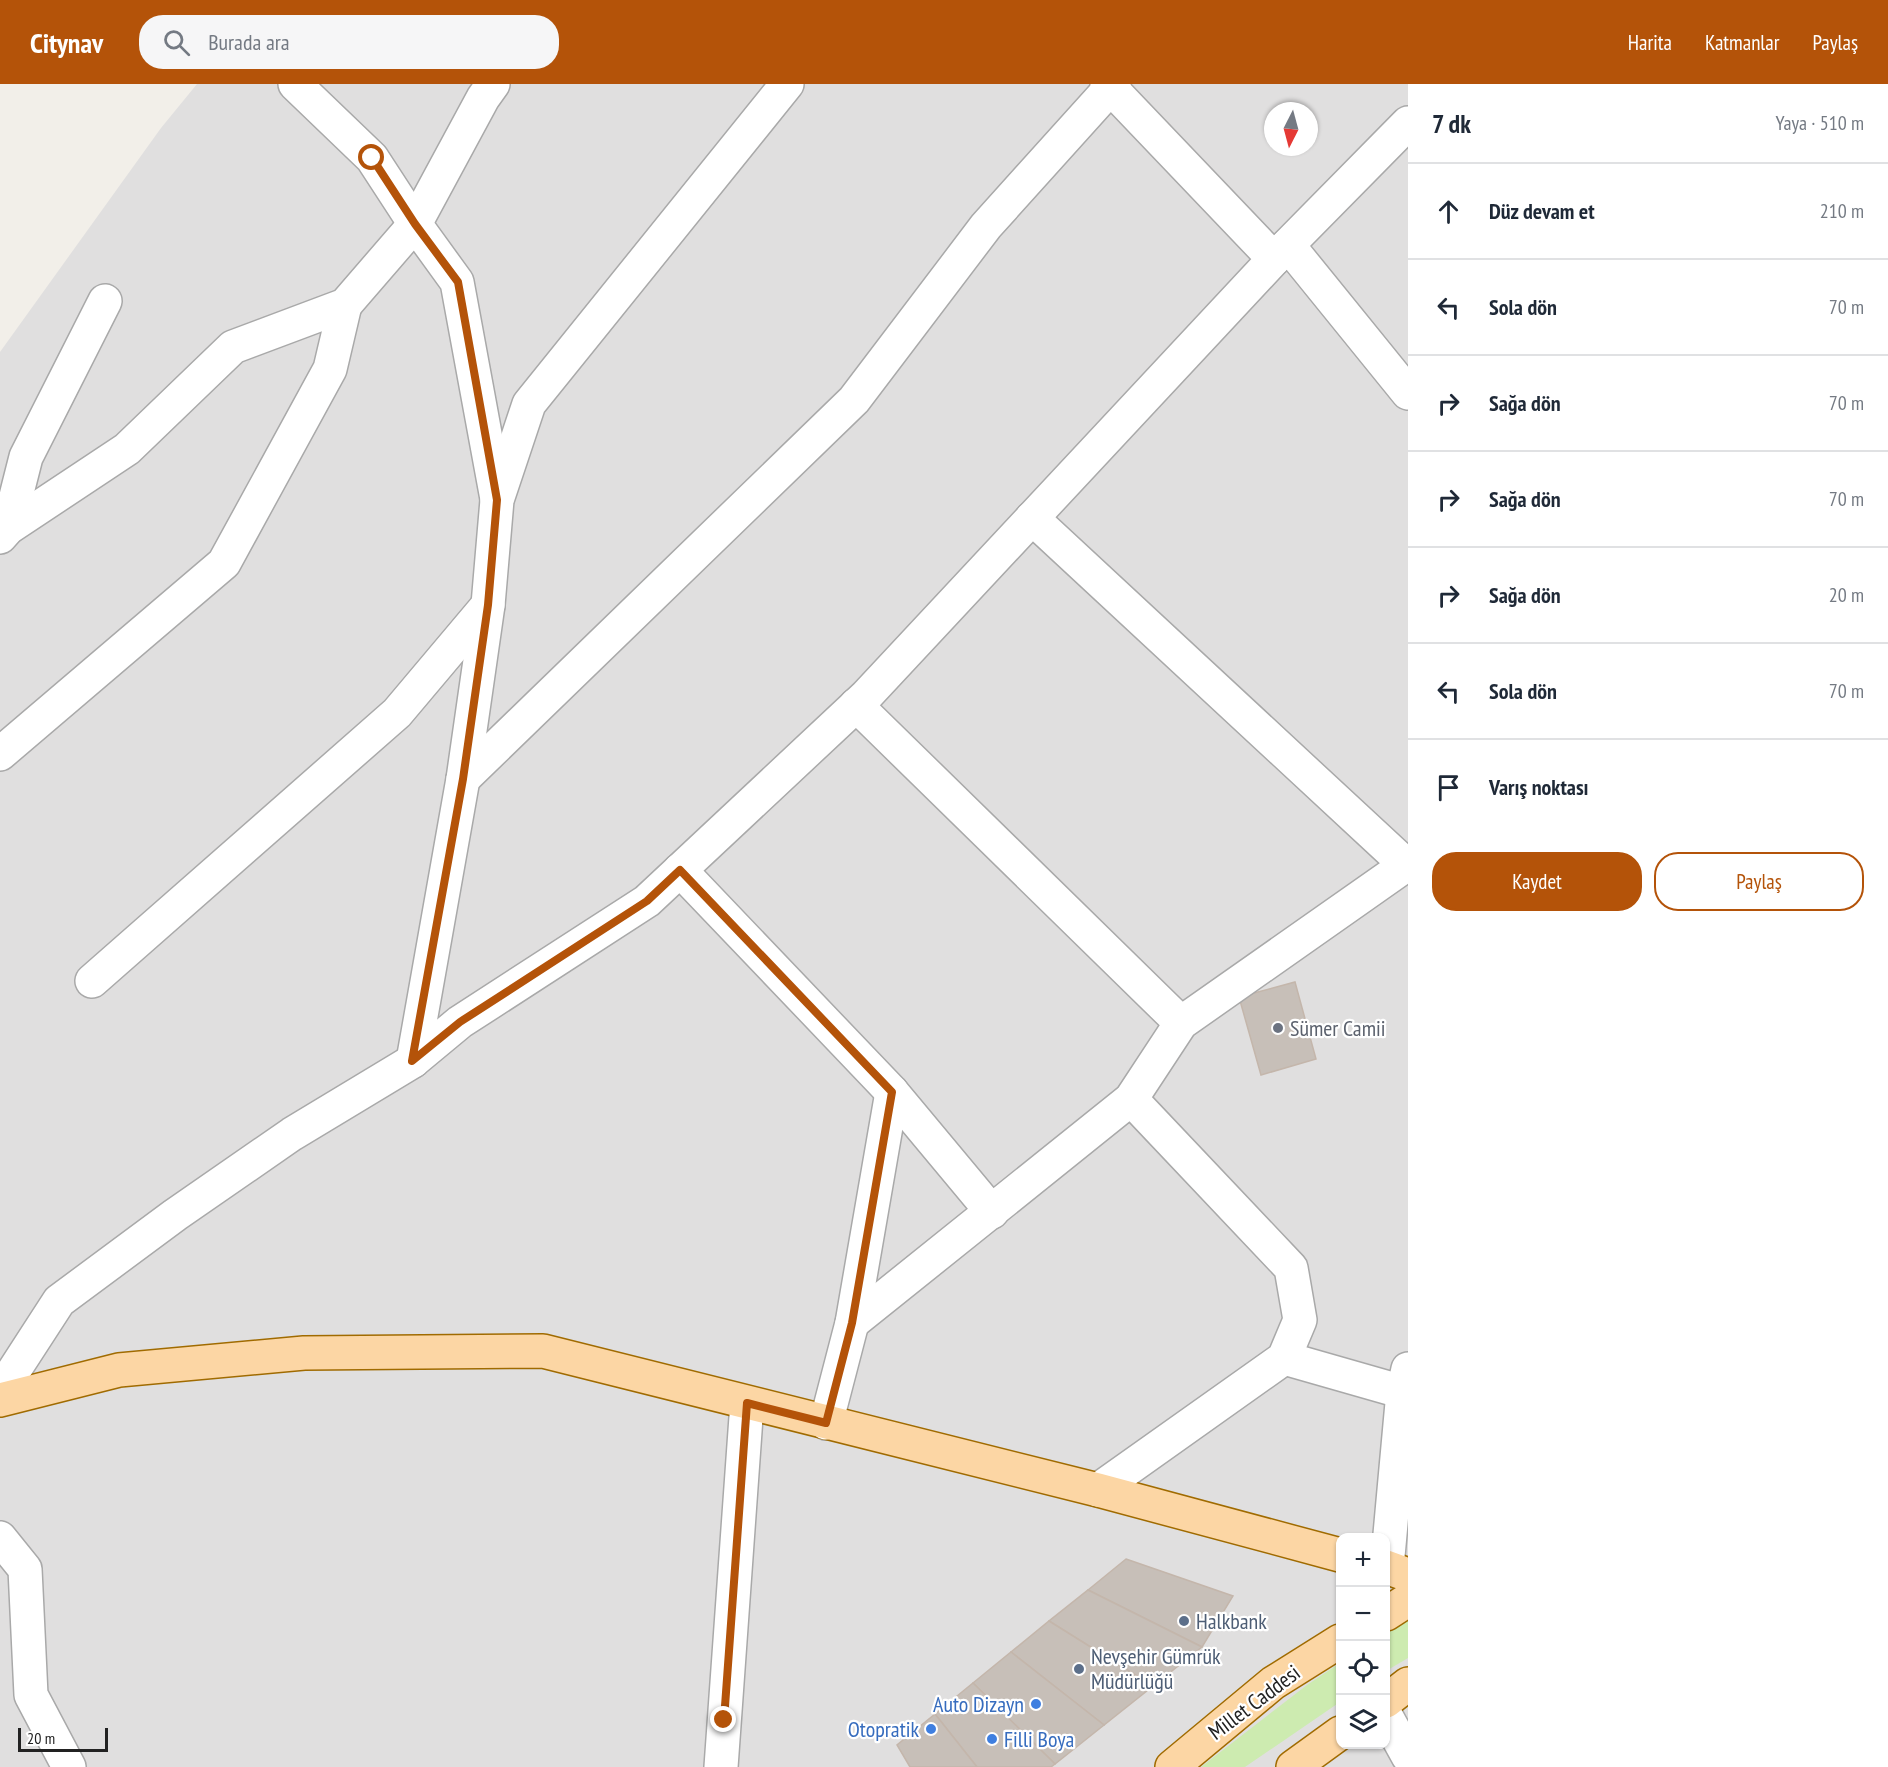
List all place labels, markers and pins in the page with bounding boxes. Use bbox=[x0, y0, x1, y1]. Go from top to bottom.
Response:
place label: Sümer Camii bbox=[1290, 1014, 1386, 1042]
marker: Sümer Camii bbox=[1271, 1021, 1285, 1035]
place label: Halkbank bbox=[1196, 1607, 1267, 1635]
marker: Halkbank bbox=[1177, 1614, 1191, 1628]
place label: Nevşehir Gümrük Müdürlüğü bbox=[1091, 1642, 1221, 1695]
marker: Nevşehir Gümrük Müdürlüğü bbox=[1072, 1662, 1086, 1676]
place label: Auto Dizayn bbox=[933, 1690, 1024, 1718]
marker: Auto Dizayn bbox=[1029, 1697, 1043, 1711]
place label: Otopratik bbox=[848, 1715, 919, 1743]
marker: Otopratik bbox=[924, 1722, 938, 1736]
place label: Filli Boya bbox=[1004, 1725, 1074, 1753]
marker: Filli Boya bbox=[985, 1732, 999, 1746]

